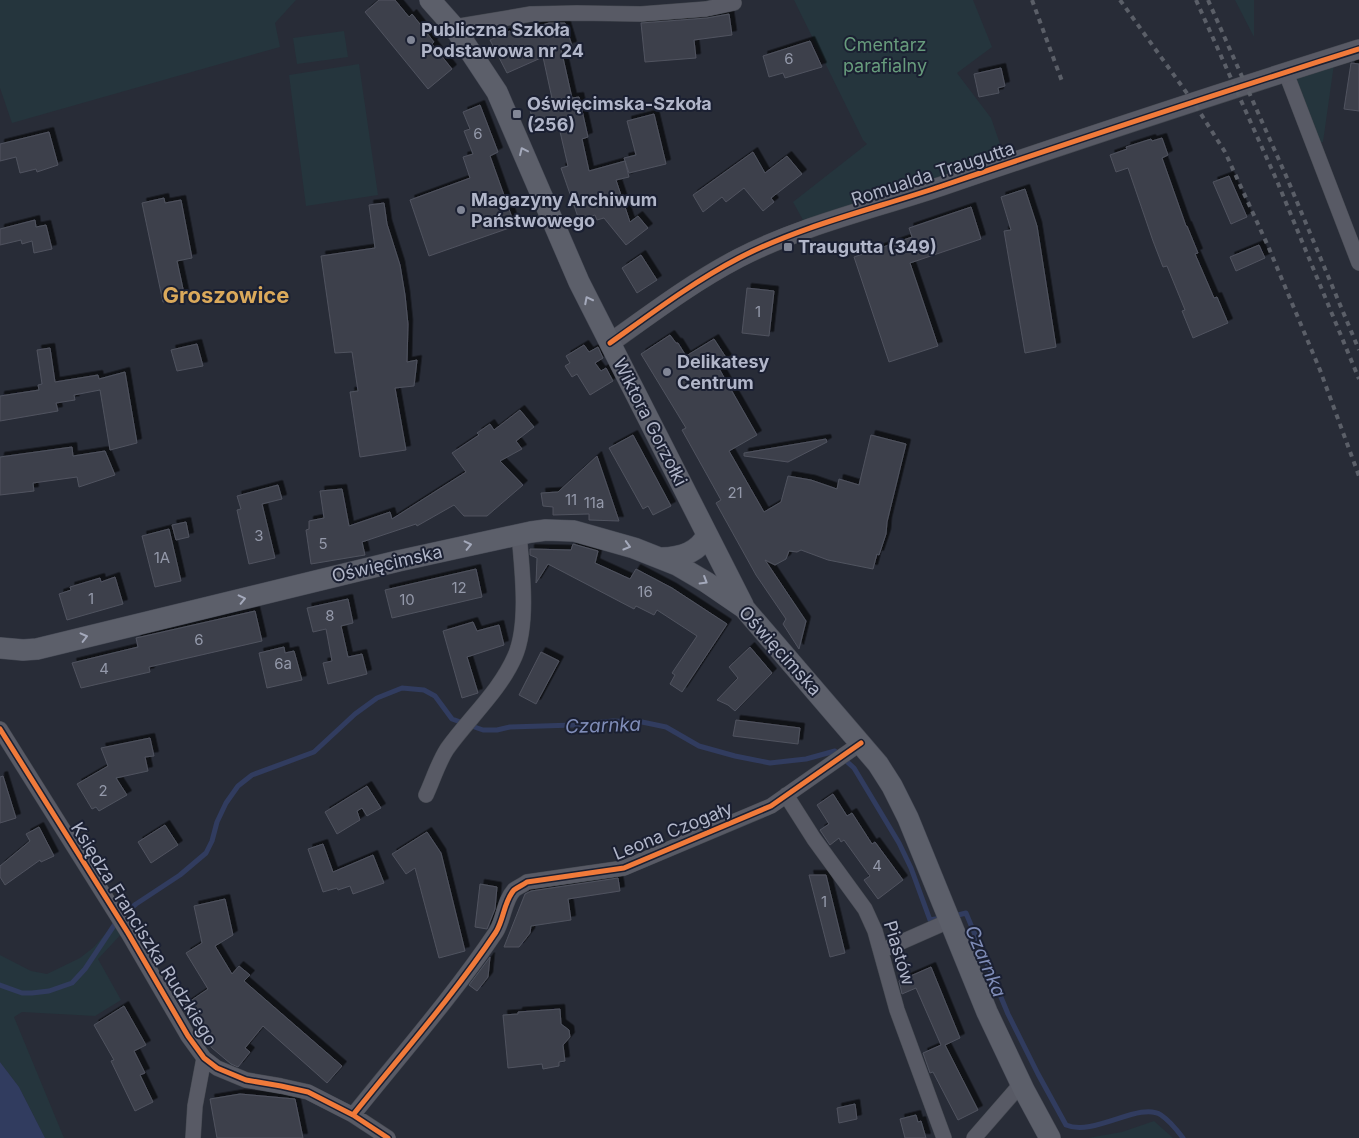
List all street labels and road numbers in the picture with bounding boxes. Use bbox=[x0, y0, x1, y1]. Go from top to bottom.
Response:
street label: Romualda Traugutta bbox=[849, 137, 1017, 210]
street label: Wiktora Gorzołki bbox=[609, 354, 692, 489]
street label: Oświęcimska bbox=[330, 541, 444, 586]
street label: Oświęcimska bbox=[735, 602, 826, 700]
street label: Leona Czogały bbox=[610, 797, 735, 864]
street label: Księdza Franciszka Rudzkiego bbox=[67, 818, 222, 1049]
street label: Piastów bbox=[880, 918, 919, 988]

